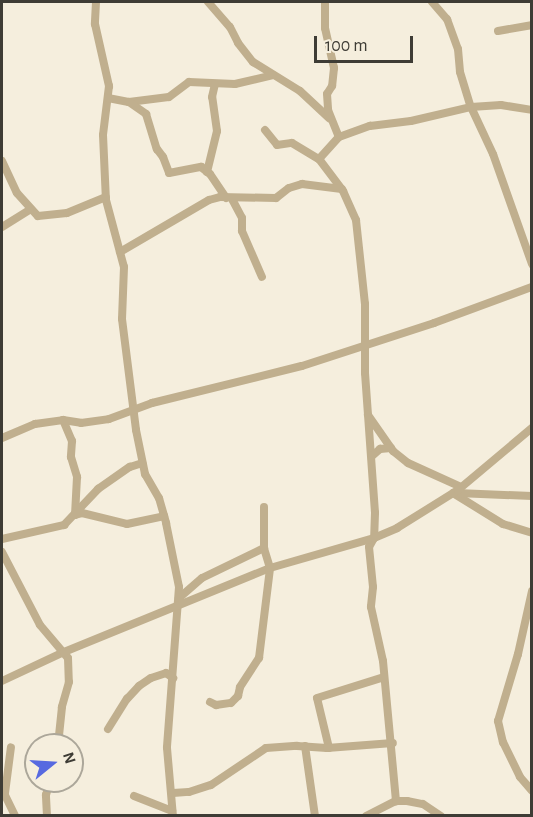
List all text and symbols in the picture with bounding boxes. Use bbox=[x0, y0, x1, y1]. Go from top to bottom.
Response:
scale bar bbox=[317, 24, 416, 62]
text: 100 m bbox=[325, 37, 368, 55]
north arrow bbox=[24, 733, 84, 793]
text: N bbox=[60, 750, 79, 766]

